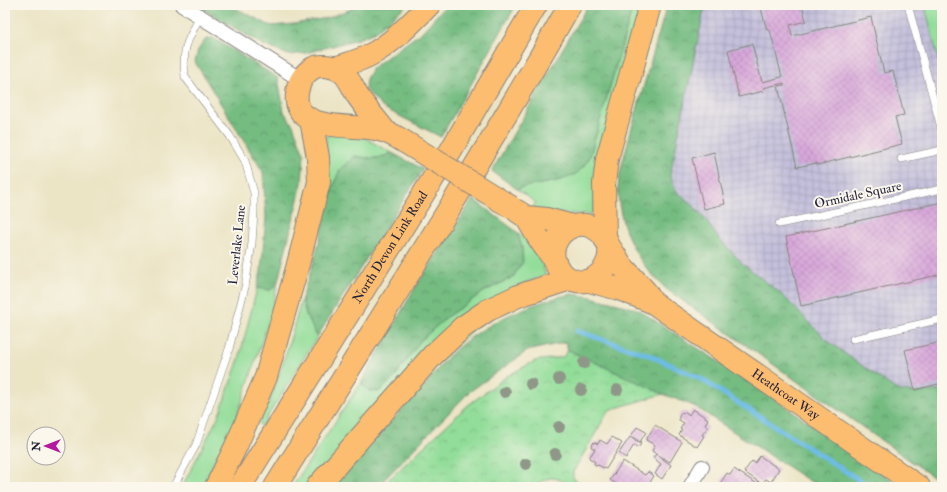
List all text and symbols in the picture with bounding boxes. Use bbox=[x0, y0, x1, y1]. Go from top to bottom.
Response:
street label: Ormidale Square bbox=[813, 178, 903, 212]
street label: North Devon Link Road bbox=[349, 188, 432, 306]
street label: Leverlake Lane bbox=[225, 204, 249, 286]
street label: Heathcoat Way bbox=[748, 365, 823, 425]
north arrow bbox=[26, 426, 66, 466]
text: N bbox=[30, 440, 43, 452]

